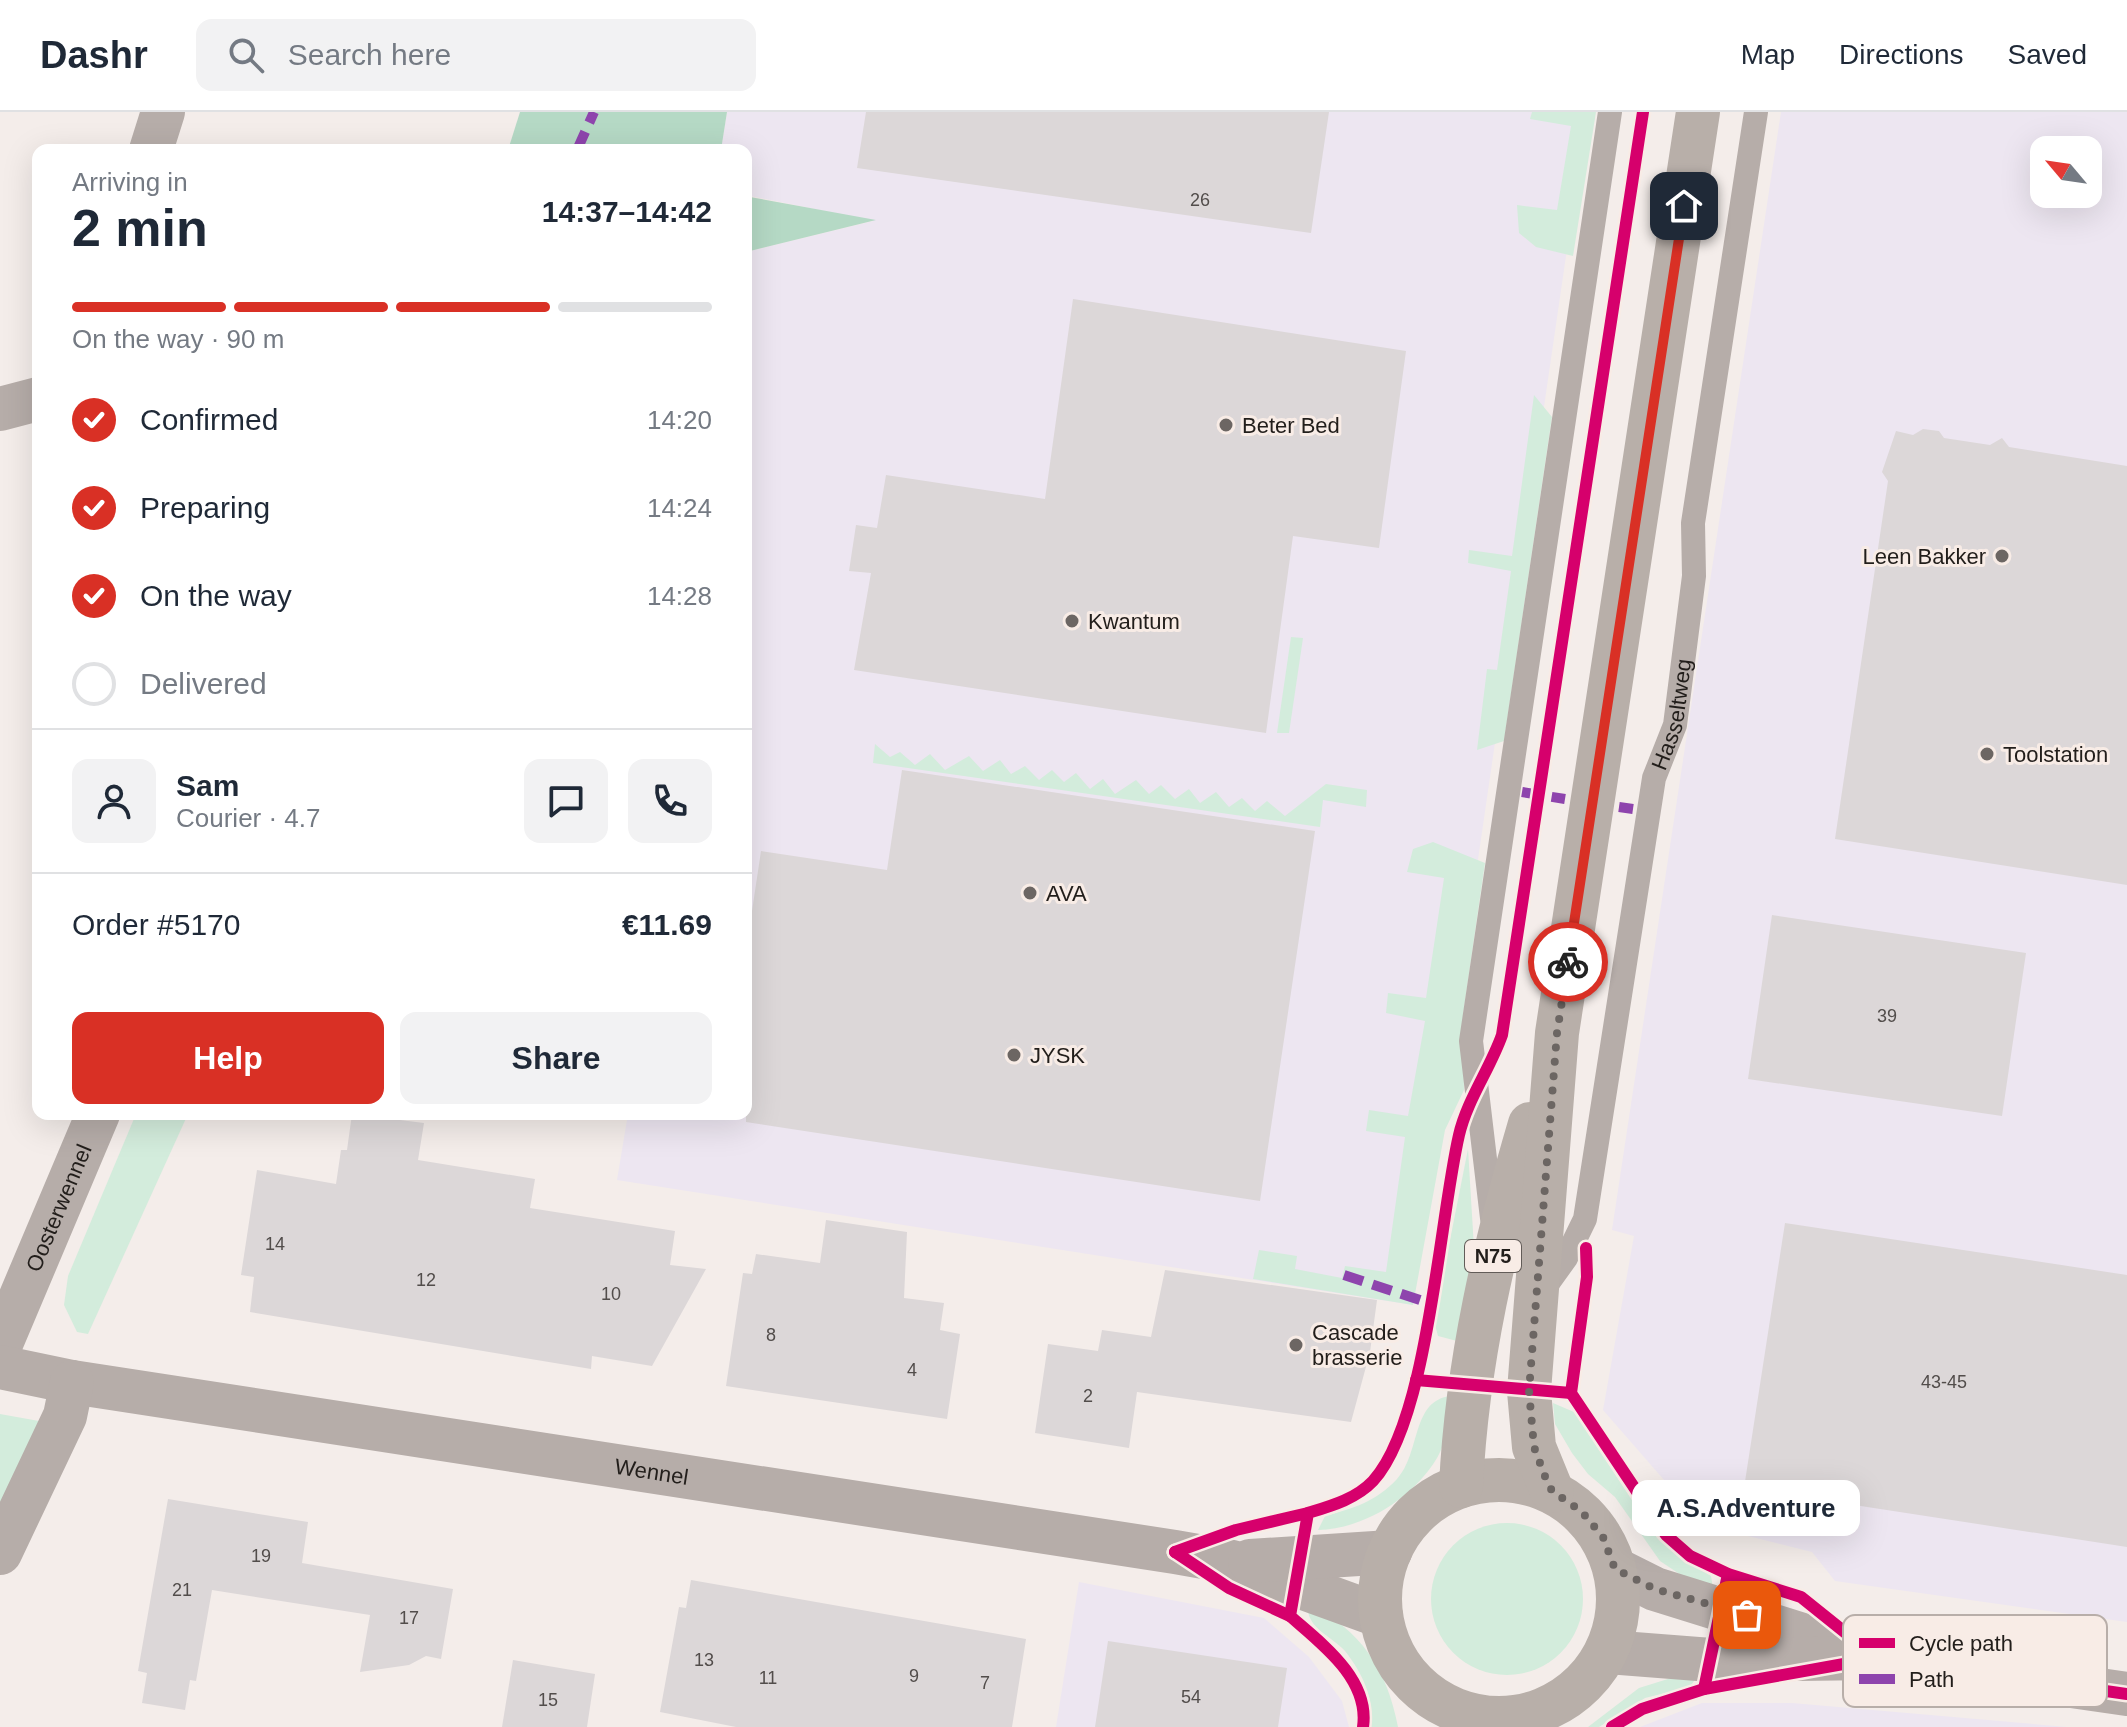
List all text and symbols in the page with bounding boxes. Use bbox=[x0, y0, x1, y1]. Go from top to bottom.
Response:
search box bbox=[196, 19, 756, 91]
icon: search bbox=[224, 33, 268, 77]
text: Dashr bbox=[40, 34, 148, 76]
text: Search here bbox=[288, 38, 451, 71]
text: Map bbox=[1741, 39, 1795, 70]
text: Directions bbox=[1839, 39, 1964, 70]
text: Saved bbox=[2008, 39, 2087, 70]
north arrow bbox=[2030, 136, 2102, 208]
map controls bbox=[2030, 136, 2102, 208]
text: Arriving in bbox=[72, 167, 188, 197]
pin bbox=[1650, 172, 1718, 240]
icon: home bbox=[1662, 184, 1706, 228]
house number: 26 bbox=[1190, 190, 1210, 210]
text: 14:37–14:42 bbox=[542, 195, 712, 228]
text: 2 min bbox=[72, 199, 208, 257]
text: On the way · 90 m bbox=[72, 324, 284, 354]
icon: check bbox=[72, 398, 116, 442]
text: Confirmed bbox=[140, 403, 278, 436]
text: 14:20 bbox=[647, 405, 712, 435]
place label: Beter Bed bbox=[1242, 413, 1340, 438]
marker: Beter Bed bbox=[1217, 416, 1235, 434]
icon: check bbox=[72, 486, 116, 530]
text: Preparing bbox=[140, 491, 270, 524]
text: 14:24 bbox=[647, 493, 712, 523]
place label: Leen Bakker bbox=[1862, 544, 1986, 569]
marker: Leen Bakker bbox=[1993, 547, 2011, 565]
icon: check bbox=[72, 574, 116, 618]
text: On the way bbox=[140, 579, 292, 612]
text: 14:28 bbox=[647, 581, 712, 611]
place label: Kwantum bbox=[1088, 609, 1180, 634]
marker: Kwantum bbox=[1063, 612, 1081, 630]
street label: Hasseltweg bbox=[1646, 657, 1696, 773]
text: Delivered bbox=[140, 667, 267, 700]
place label: Toolstation bbox=[2003, 742, 2108, 767]
marker: Toolstation bbox=[1978, 745, 1996, 763]
button: person bbox=[72, 759, 156, 843]
button: chat bbox=[524, 759, 608, 843]
button: phone bbox=[628, 759, 712, 843]
text: Sam bbox=[176, 769, 239, 802]
text: Courier · 4.7 bbox=[176, 803, 321, 833]
place label: AVA bbox=[1046, 881, 1087, 906]
marker: AVA bbox=[1021, 884, 1039, 902]
text: Order #5170 bbox=[72, 908, 240, 941]
text: €11.69 bbox=[622, 908, 712, 941]
courier bbox=[1528, 922, 1608, 1002]
icon: bike bbox=[1546, 940, 1590, 984]
house number: 39 bbox=[1877, 1006, 1897, 1026]
button: Help bbox=[72, 1012, 384, 1104]
button: Share bbox=[400, 1012, 712, 1104]
place label: JYSK bbox=[1030, 1043, 1085, 1068]
marker: JYSK bbox=[1005, 1046, 1023, 1064]
street label: Oosterwennel bbox=[20, 1140, 96, 1275]
house number: 14 bbox=[265, 1234, 285, 1254]
road number: N75 bbox=[1465, 1240, 1521, 1272]
house number: 12 bbox=[416, 1270, 436, 1290]
house number: 10 bbox=[601, 1284, 621, 1304]
place label: Cascade brasserie bbox=[1312, 1320, 1402, 1370]
house number: 8 bbox=[766, 1325, 776, 1345]
marker: Cascade brasserie bbox=[1287, 1336, 1305, 1354]
house number: 4 bbox=[907, 1360, 917, 1380]
house number: 43-45 bbox=[1921, 1372, 1967, 1392]
house number: 2 bbox=[1083, 1386, 1093, 1406]
street label: Wennel bbox=[613, 1453, 690, 1489]
callout: A.S.Adventure bbox=[1633, 1479, 1861, 1535]
text: A.S.Adventure bbox=[1656, 1493, 1836, 1523]
house number: 19 bbox=[251, 1546, 271, 1566]
house number: 21 bbox=[172, 1580, 192, 1600]
pin bbox=[1713, 1581, 1781, 1649]
icon: bag bbox=[1725, 1593, 1769, 1637]
house number: 17 bbox=[399, 1608, 419, 1628]
legend bbox=[1843, 1615, 2107, 1707]
text: Cycle path bbox=[1909, 1631, 2013, 1656]
house number: 13 bbox=[694, 1650, 714, 1670]
house number: 9 bbox=[909, 1666, 919, 1686]
text: Path bbox=[1909, 1667, 1954, 1692]
house number: 11 bbox=[759, 1668, 777, 1688]
house number: 7 bbox=[980, 1673, 990, 1693]
house number: 54 bbox=[1181, 1687, 1201, 1707]
house number: 15 bbox=[538, 1690, 558, 1710]

